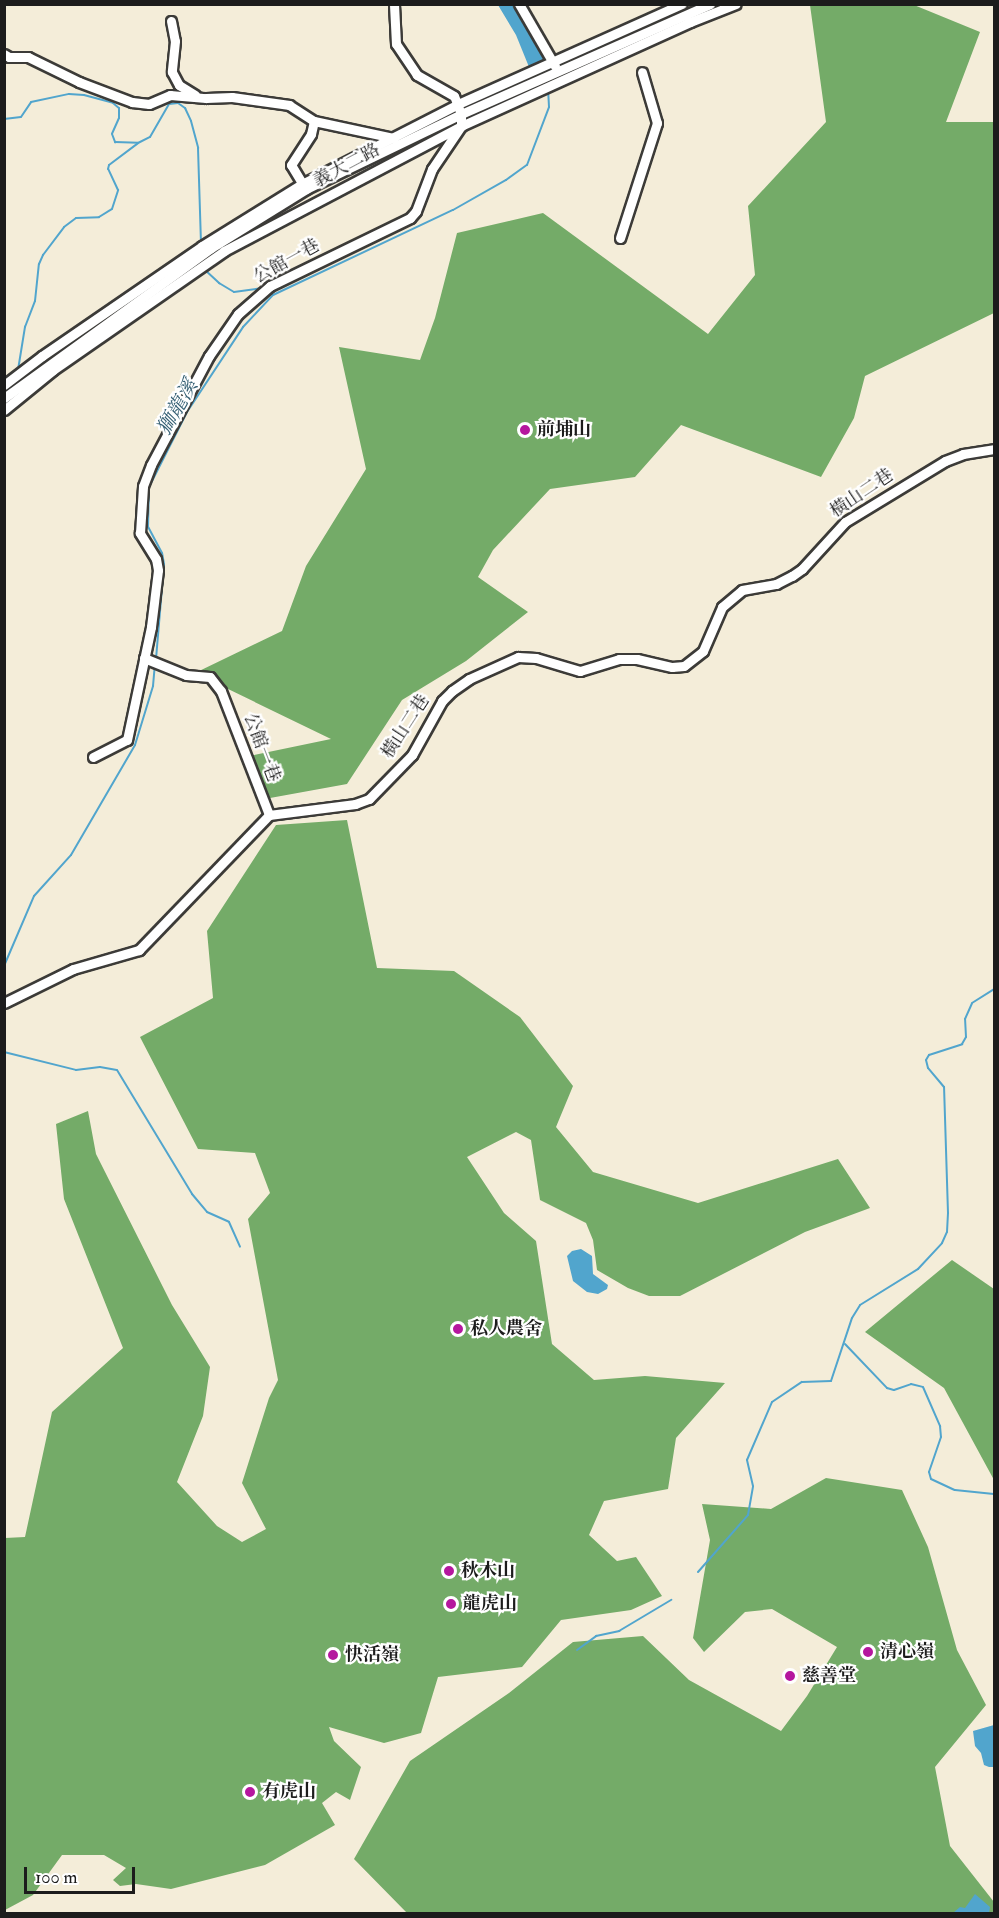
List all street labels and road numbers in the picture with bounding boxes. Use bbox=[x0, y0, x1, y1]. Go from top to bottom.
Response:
street label: 義大二路 bbox=[310, 140, 384, 192]
street label: 公館一巷 bbox=[250, 235, 324, 289]
street label: 橫山二巷 bbox=[826, 465, 898, 523]
street label: 橫山二巷 bbox=[377, 691, 435, 763]
street label: 公館一巷 bbox=[238, 711, 284, 785]

